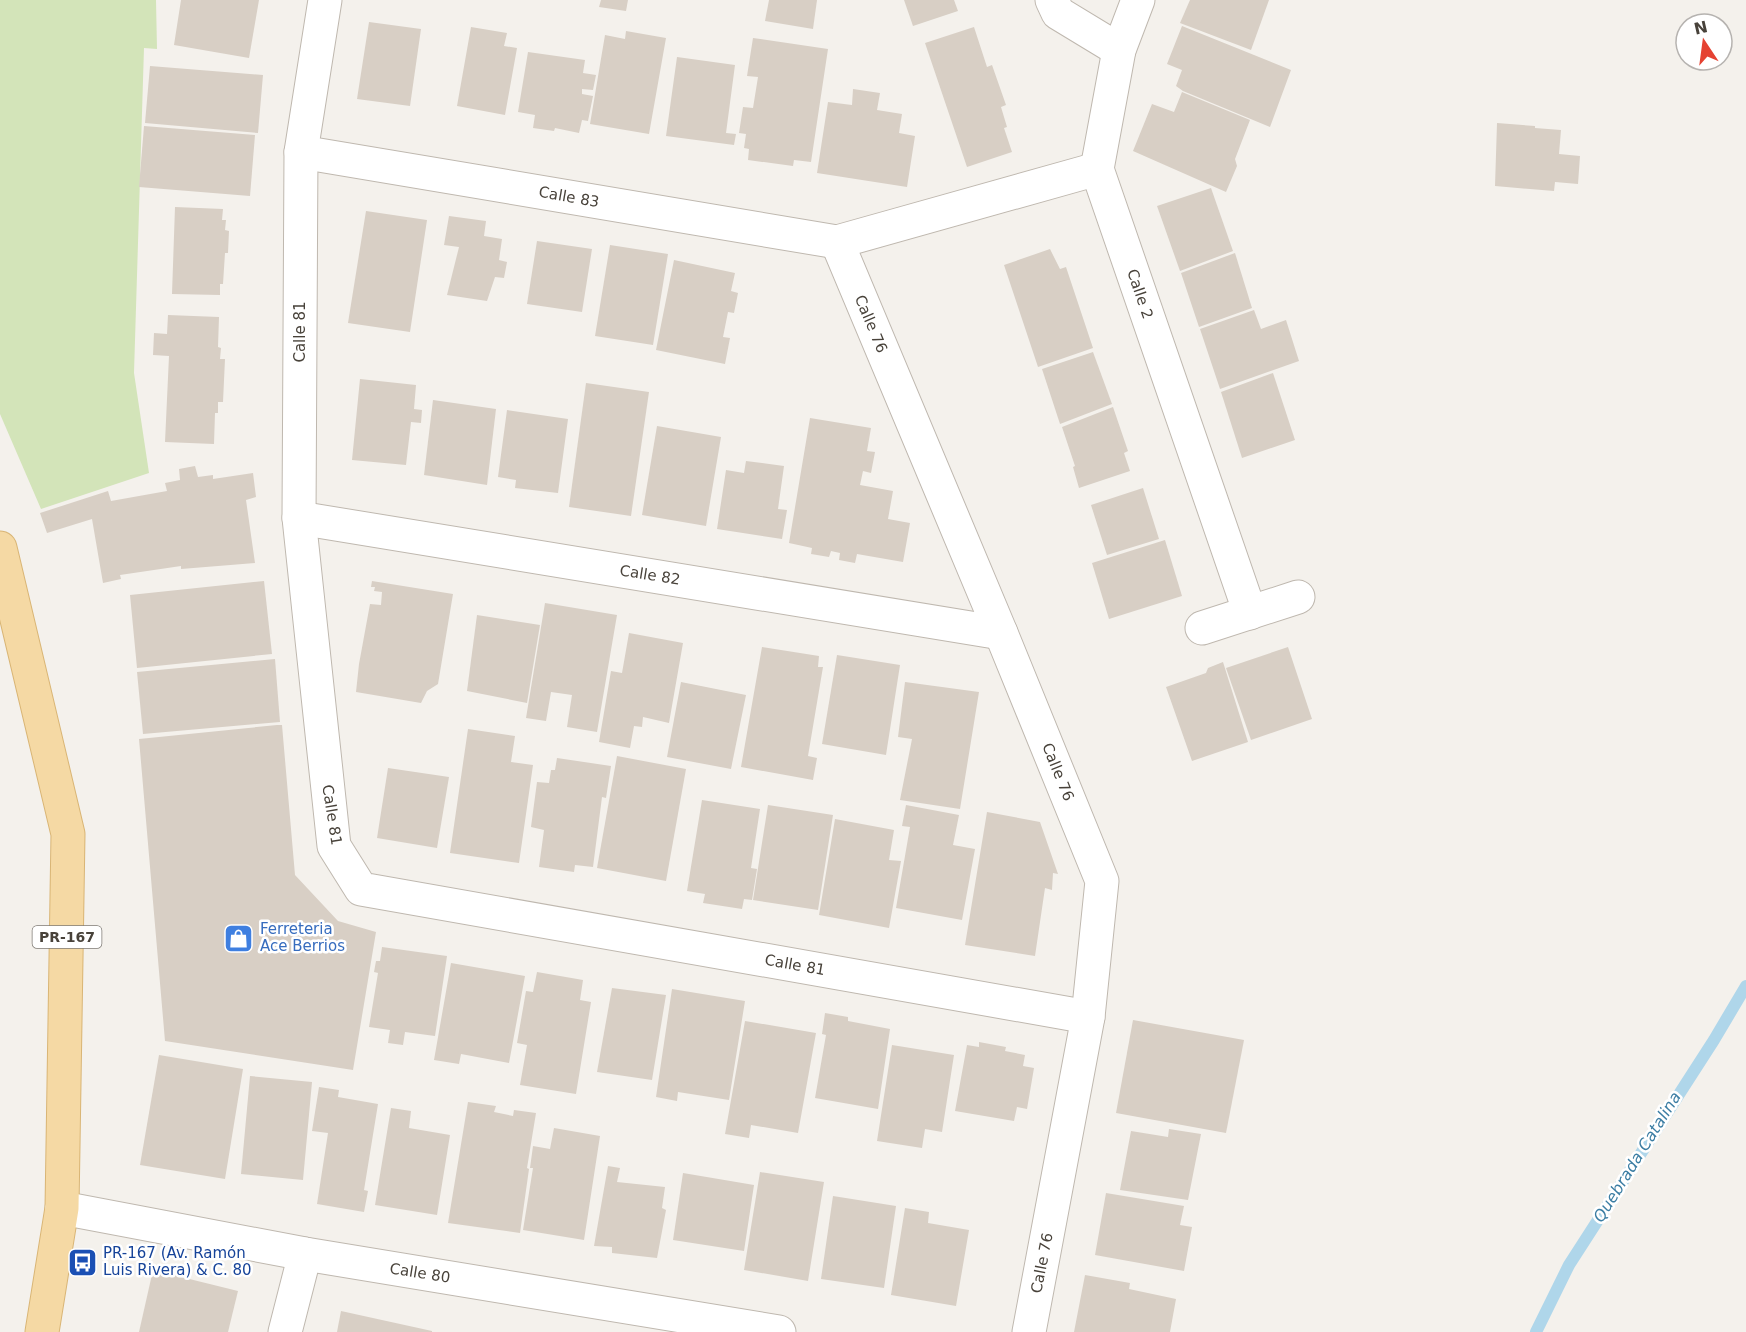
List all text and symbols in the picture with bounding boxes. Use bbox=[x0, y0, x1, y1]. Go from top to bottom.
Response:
north arrow bbox=[1674, 12, 1734, 72]
text: N bbox=[1692, 17, 1709, 39]
street label: Calle 83 bbox=[537, 183, 601, 211]
street label: Calle 2 bbox=[1123, 267, 1157, 321]
street label: Calle 76 bbox=[851, 292, 891, 356]
street label: Calle 81 bbox=[291, 301, 309, 363]
street label: Calle 82 bbox=[618, 561, 682, 589]
street label: Calle 76 bbox=[1038, 740, 1078, 804]
street label: Calle 81 bbox=[318, 783, 346, 847]
place label: Ferreteria Ace Berrios bbox=[260, 920, 345, 955]
shop icon: Ferreteria Ace Berrios bbox=[223, 922, 255, 954]
road number: PR-167 bbox=[32, 926, 101, 948]
street label: Calle 81 bbox=[763, 951, 827, 979]
water label: Quebrada Catalina bbox=[1589, 1088, 1685, 1226]
street label: Calle 76 bbox=[1027, 1231, 1057, 1295]
place label: PR-167 (Av. Ramón Luis Rivera) & C. 80 bbox=[103, 1244, 252, 1279]
bus stop icon: PR-167 (Av. Ramón Luis Rivera) & C. 80 bbox=[66, 1246, 98, 1278]
street label: Calle 80 bbox=[388, 1259, 452, 1287]

